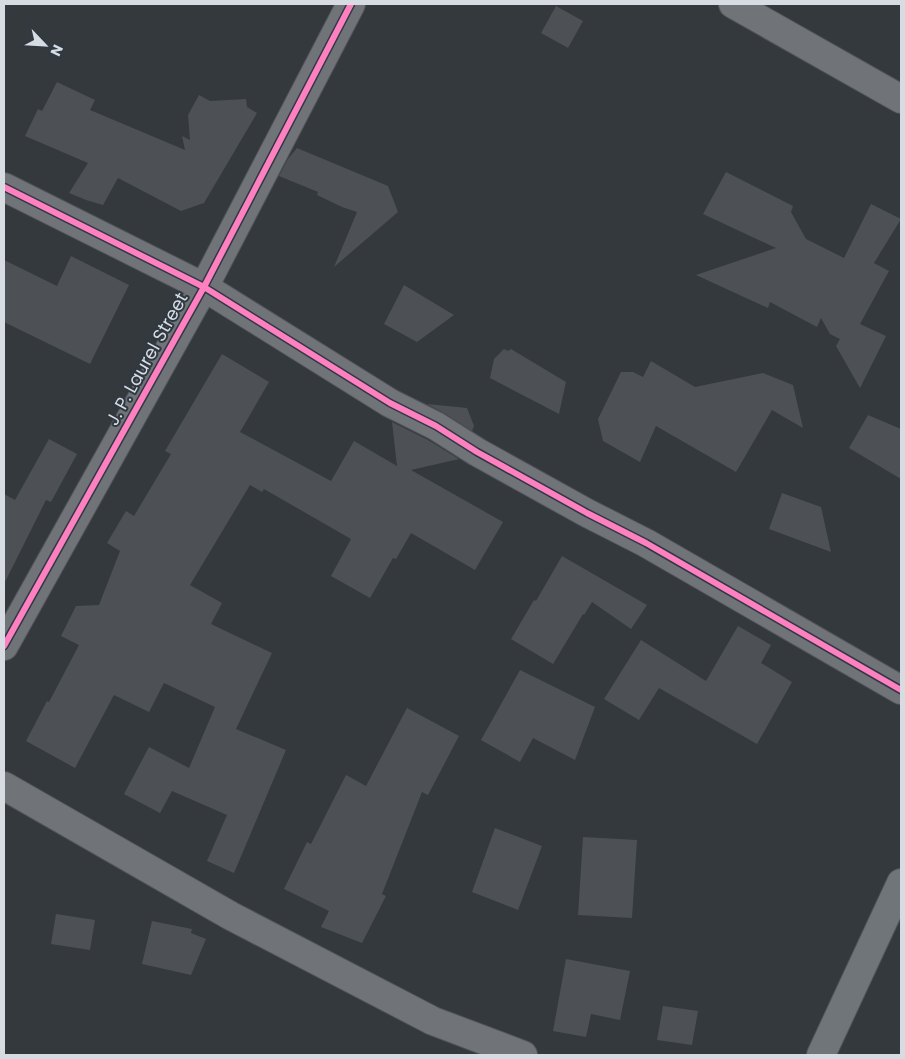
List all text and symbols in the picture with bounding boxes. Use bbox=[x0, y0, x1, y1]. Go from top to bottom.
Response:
north arrow bbox=[20, 20, 70, 70]
text: N bbox=[45, 41, 68, 59]
street label: J. P. Laurel Street bbox=[100, 288, 193, 430]

